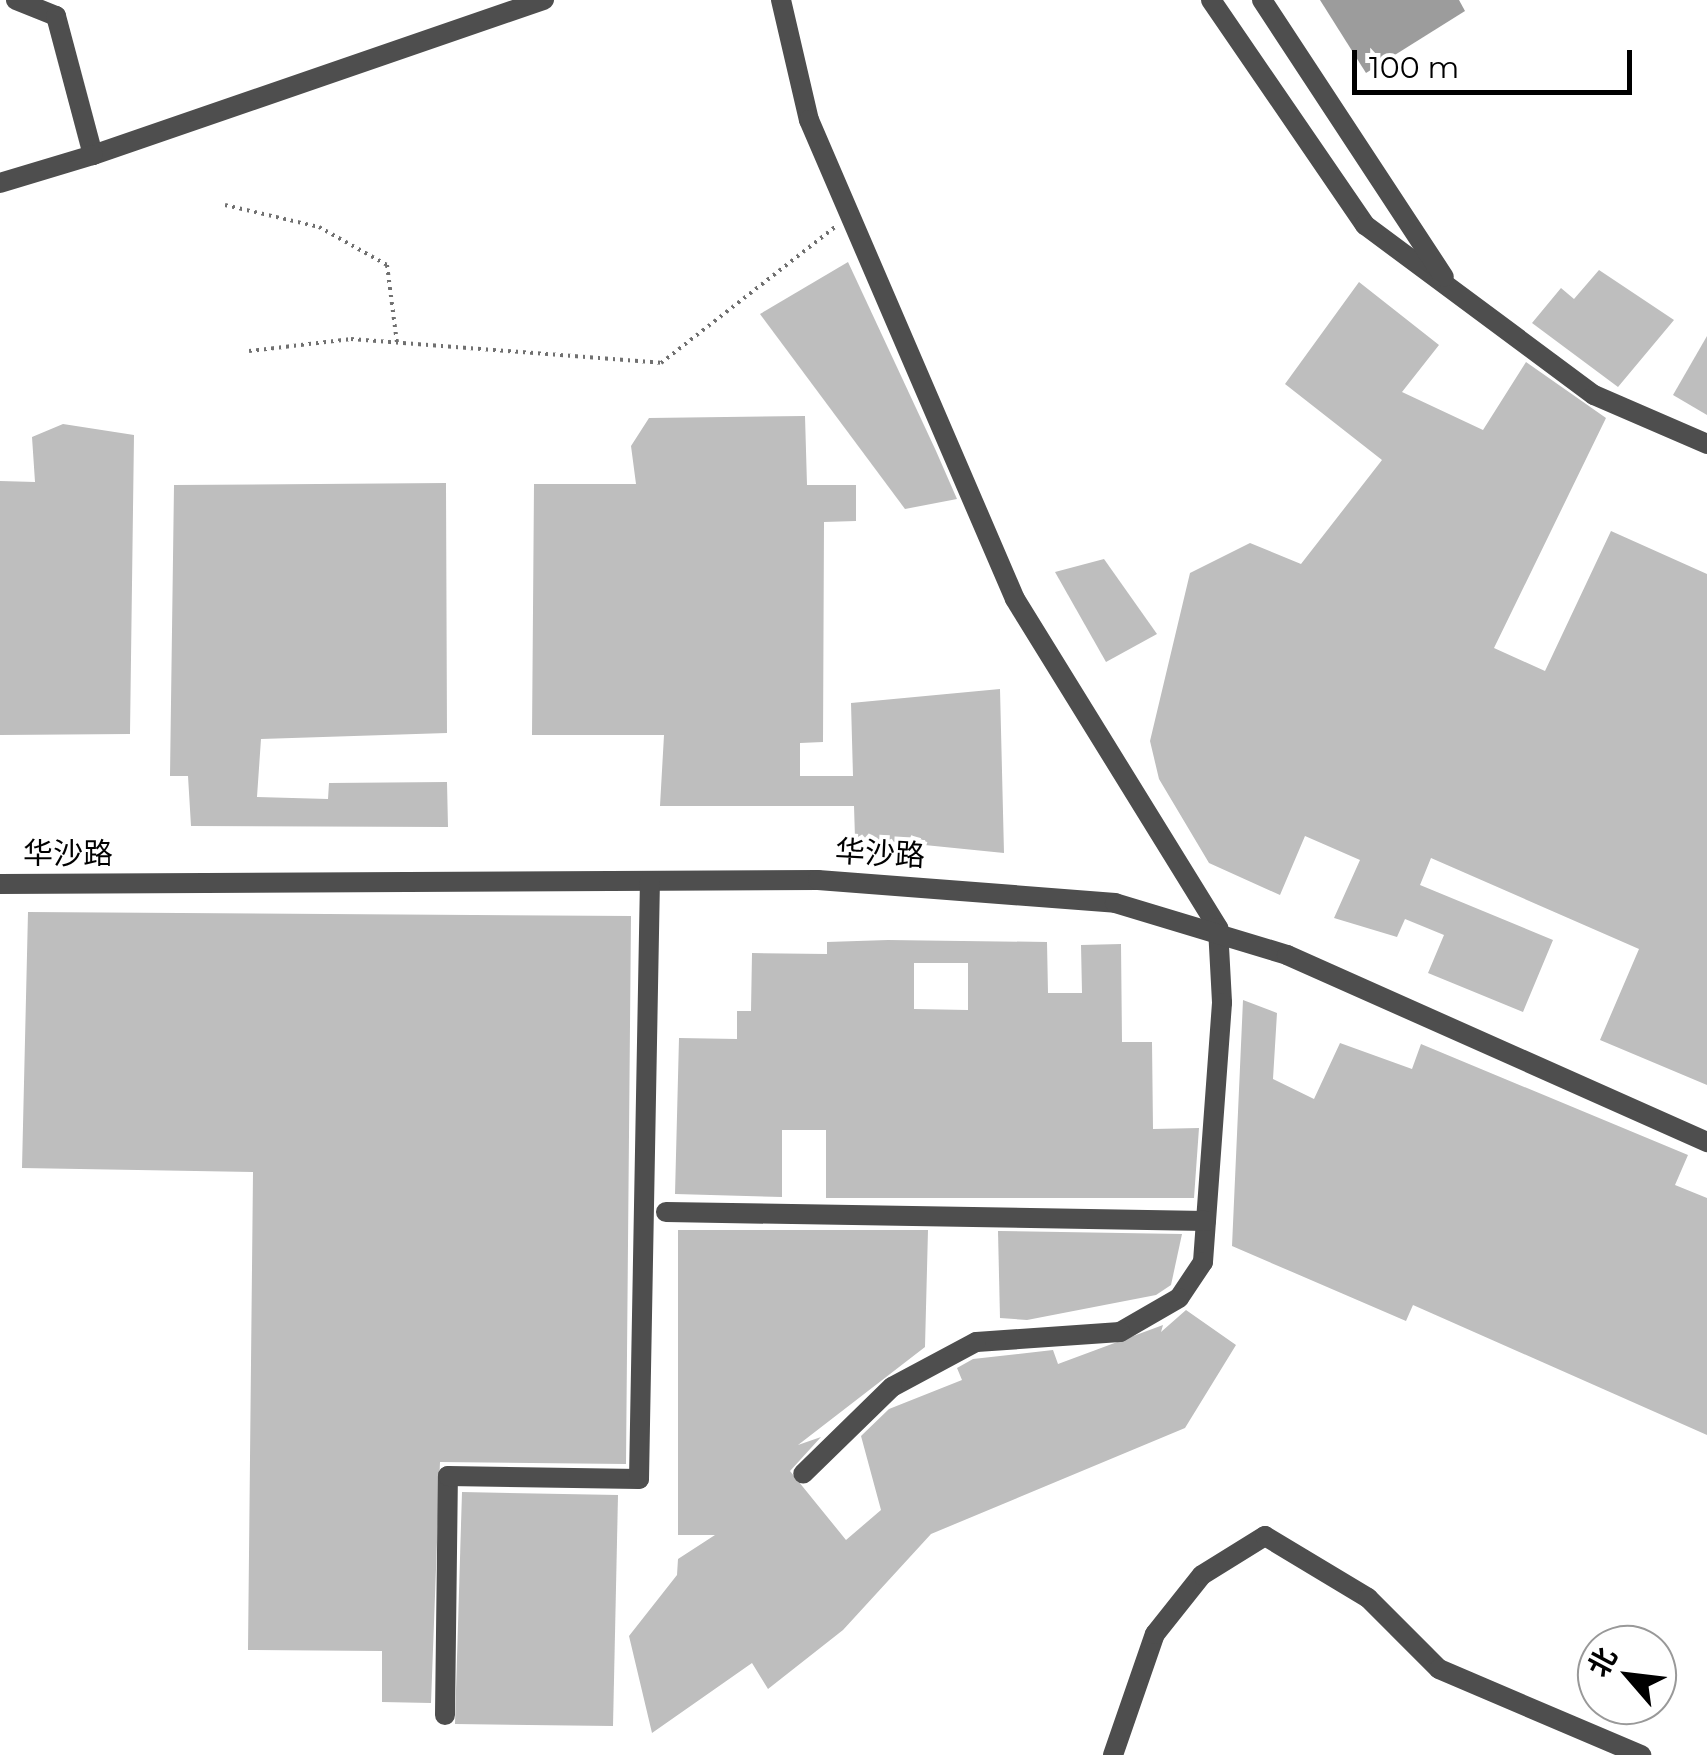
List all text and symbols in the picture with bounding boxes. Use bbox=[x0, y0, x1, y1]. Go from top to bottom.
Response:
scale bar bbox=[1357, 30, 1637, 92]
text: 100 m bbox=[1369, 49, 1459, 86]
street label: 华沙路 bbox=[834, 834, 926, 874]
street label: 华沙路 bbox=[23, 836, 113, 872]
north arrow bbox=[1577, 1625, 1677, 1725]
text: 北 bbox=[1581, 1642, 1624, 1682]

